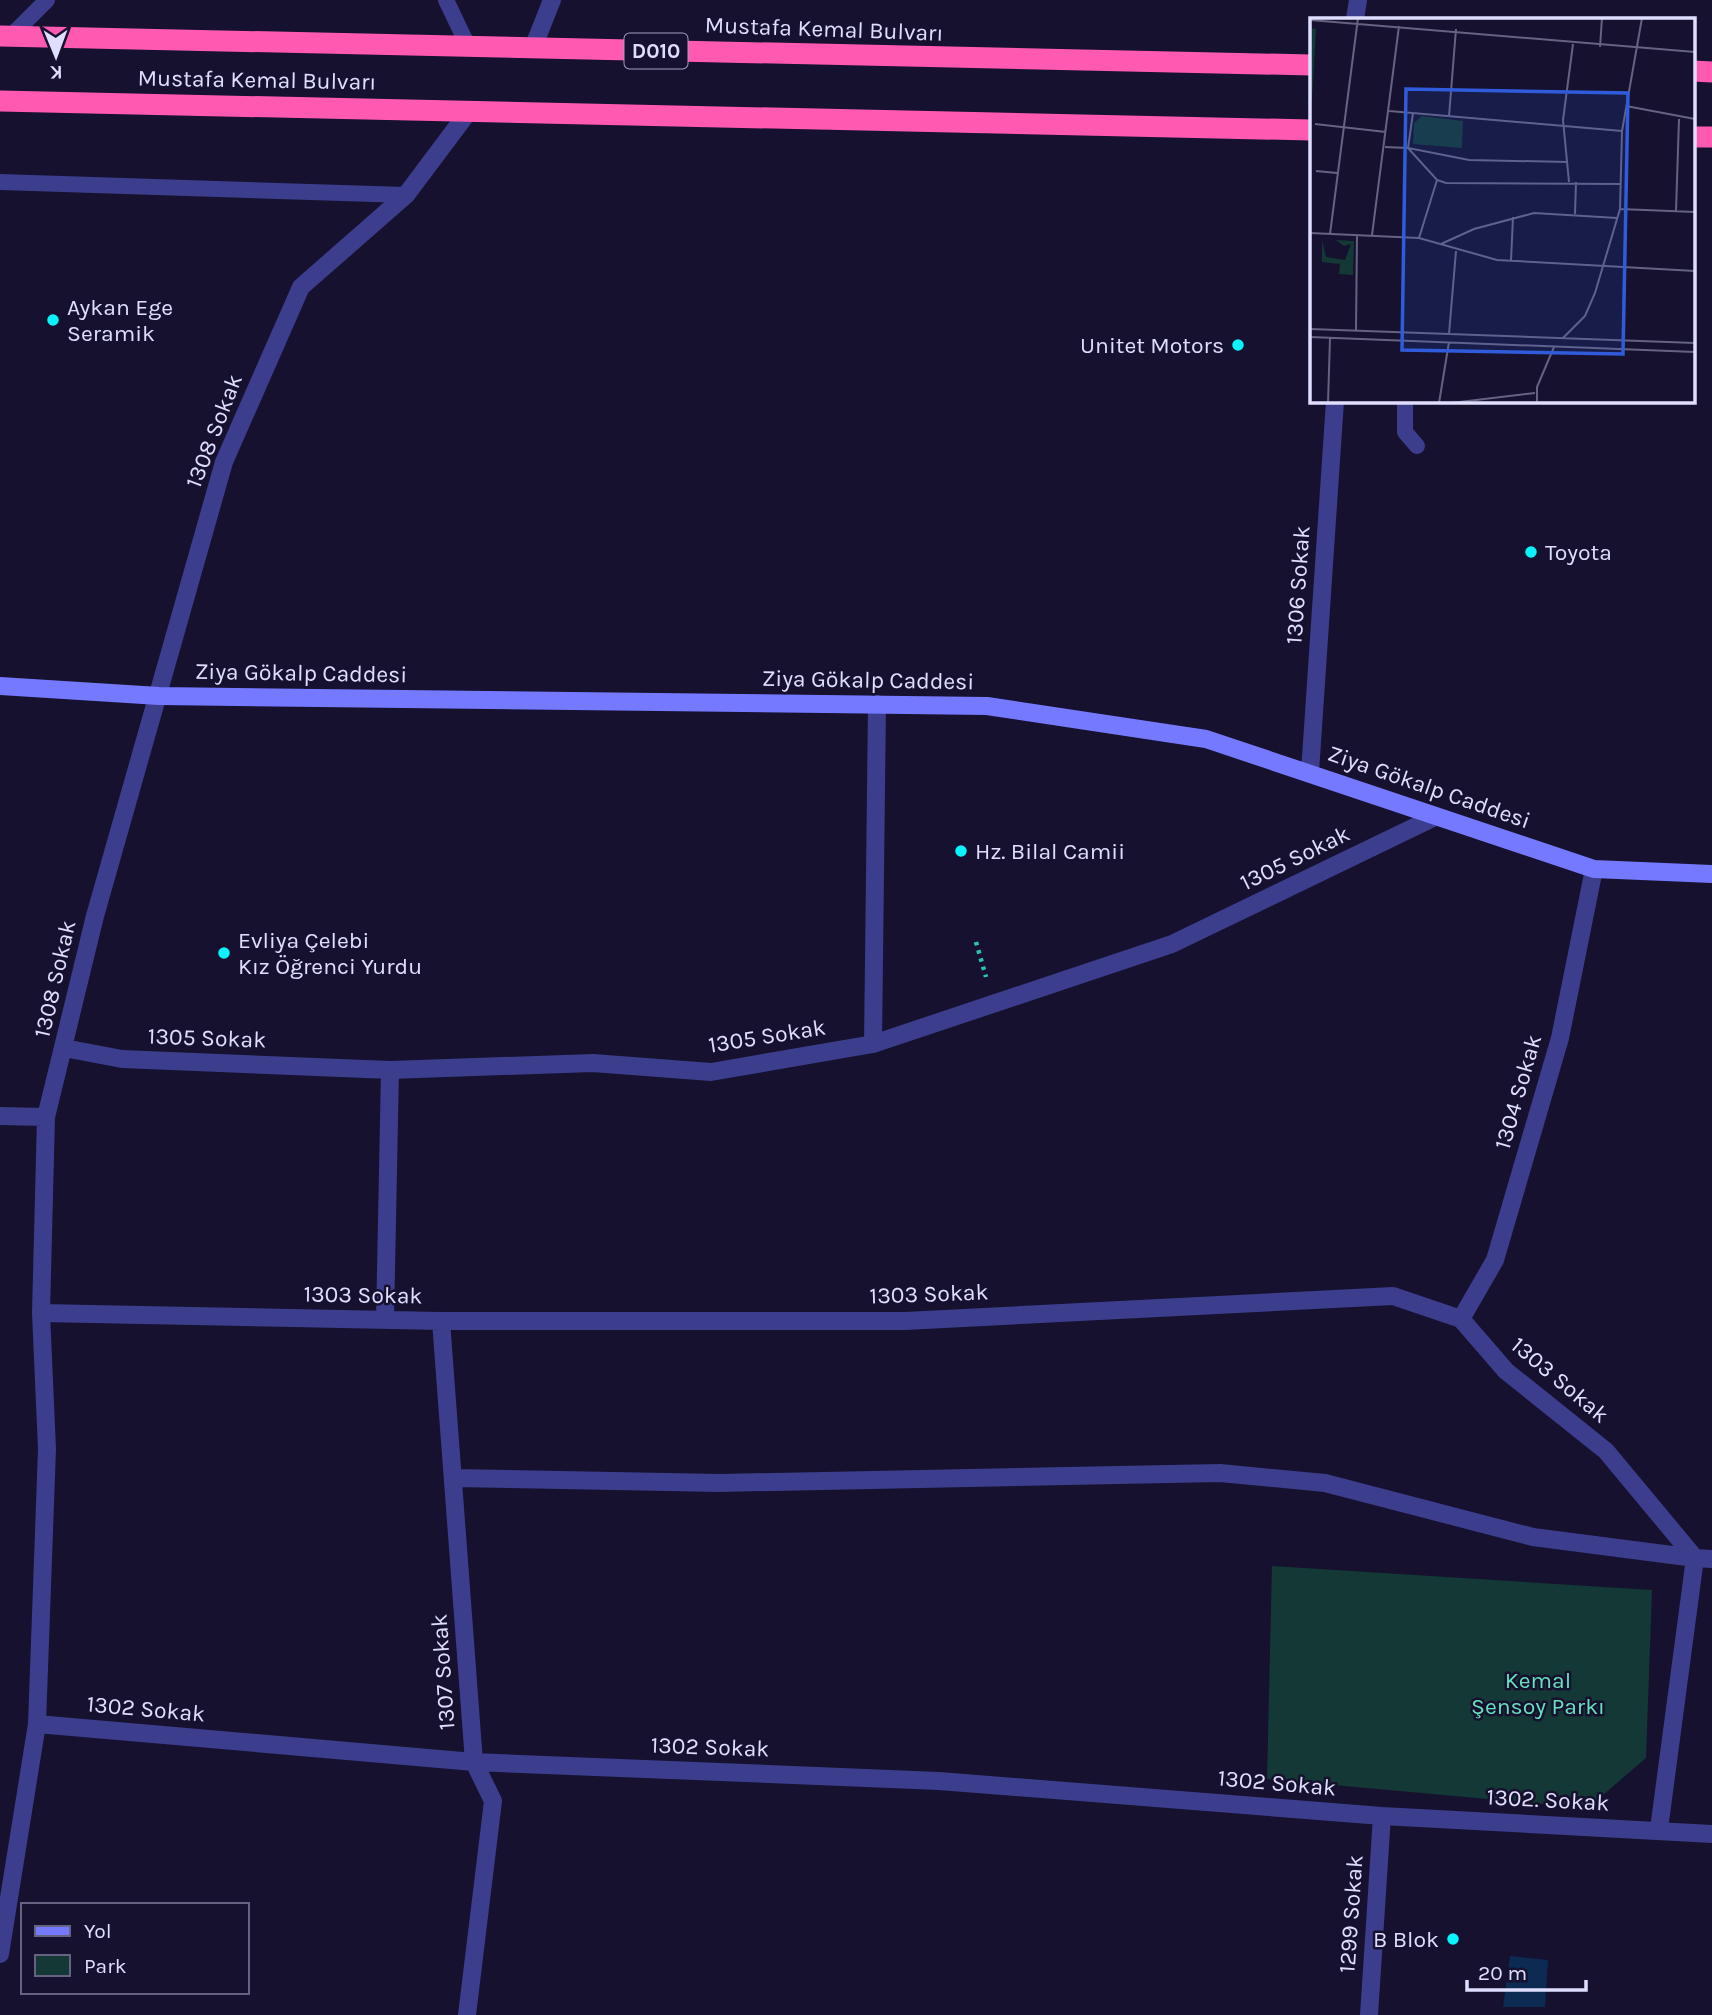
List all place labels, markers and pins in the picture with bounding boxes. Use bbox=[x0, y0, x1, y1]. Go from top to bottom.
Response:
place label: Aykan Ege Seramik bbox=[67, 294, 173, 347]
marker: Aykan Ege Seramik bbox=[45, 312, 61, 328]
place label: Unitet Motors bbox=[1080, 332, 1224, 359]
marker: Unitet Motors bbox=[1230, 337, 1246, 353]
place label: Toyota bbox=[1545, 539, 1612, 566]
marker: Toyota bbox=[1523, 544, 1539, 560]
place label: Hz. Bilal Camii bbox=[975, 838, 1125, 865]
marker: Hz. Bilal Camii bbox=[953, 843, 969, 859]
place label: Evliya Çelebi Kız Öğrenci Yurdu bbox=[238, 927, 422, 980]
marker: Evliya Çelebi Kız Öğrenci Yurdu bbox=[216, 945, 232, 961]
place label: B Blok bbox=[1373, 1926, 1439, 1953]
marker: B Blok bbox=[1445, 1931, 1461, 1947]

